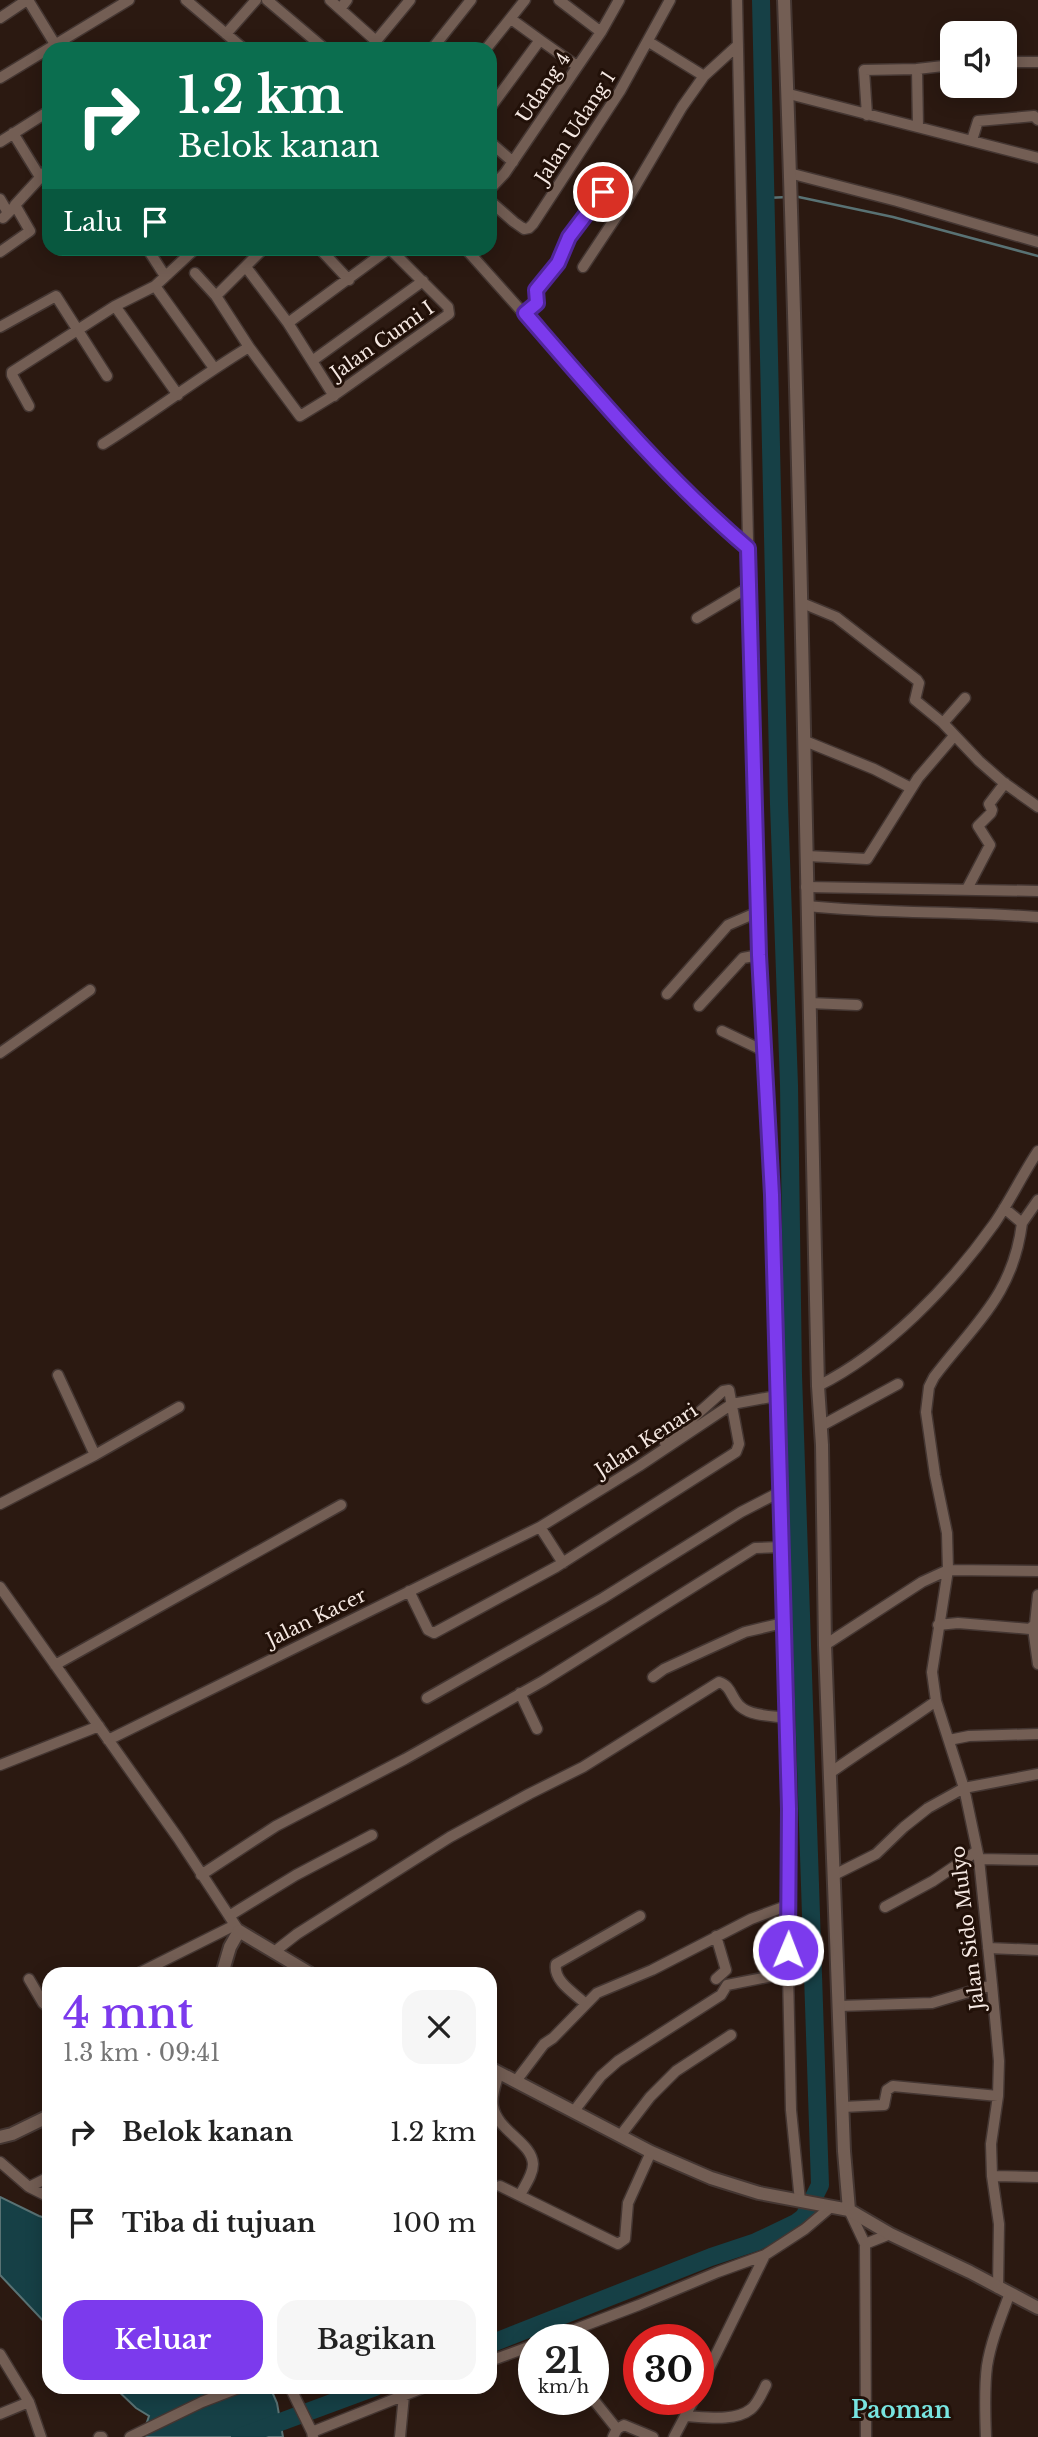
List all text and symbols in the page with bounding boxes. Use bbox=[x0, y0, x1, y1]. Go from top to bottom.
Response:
map controls bbox=[940, 21, 1017, 98]
button: sound bbox=[940, 21, 1017, 98]
street label: Udang 4 bbox=[512, 48, 575, 127]
text: 1.2 km bbox=[178, 65, 344, 126]
street label: Jalan Udang 1 bbox=[529, 67, 620, 191]
icon: right bbox=[63, 70, 154, 161]
text: Belok kanan bbox=[178, 126, 380, 166]
pin bbox=[573, 162, 633, 222]
icon: arrive bbox=[584, 173, 622, 211]
icon: arrive bbox=[136, 203, 174, 241]
text: Lalu bbox=[63, 206, 122, 238]
street label: Jalan Cumi I bbox=[324, 296, 438, 386]
street label: Jalan Kenari bbox=[588, 1399, 702, 1484]
street label: Jalan Kacer bbox=[260, 1583, 370, 1653]
street label: Jalan Sido Mulyo bbox=[946, 1844, 989, 2014]
position arrow bbox=[751, 1913, 825, 1987]
text: 4 mnt bbox=[63, 1987, 193, 2039]
button: close bbox=[402, 1990, 476, 2064]
text: 1.3 km · 09:41 bbox=[63, 2039, 220, 2067]
icon: right bbox=[63, 2113, 101, 2151]
text: Belok kanan bbox=[122, 2116, 293, 2148]
text: 1.2 km bbox=[390, 2116, 476, 2148]
icon: arrive bbox=[63, 2204, 101, 2242]
text: Tiba di tujuan bbox=[122, 2207, 316, 2239]
text: 100 m bbox=[392, 2207, 476, 2239]
button: Keluar bbox=[63, 2300, 263, 2380]
button: Bagikan bbox=[277, 2300, 476, 2380]
speed limit sign: 30 bbox=[623, 2324, 714, 2415]
text: 21 bbox=[544, 2339, 583, 2382]
text: km/h bbox=[538, 2376, 589, 2398]
district label: Paoman bbox=[851, 2396, 951, 2424]

